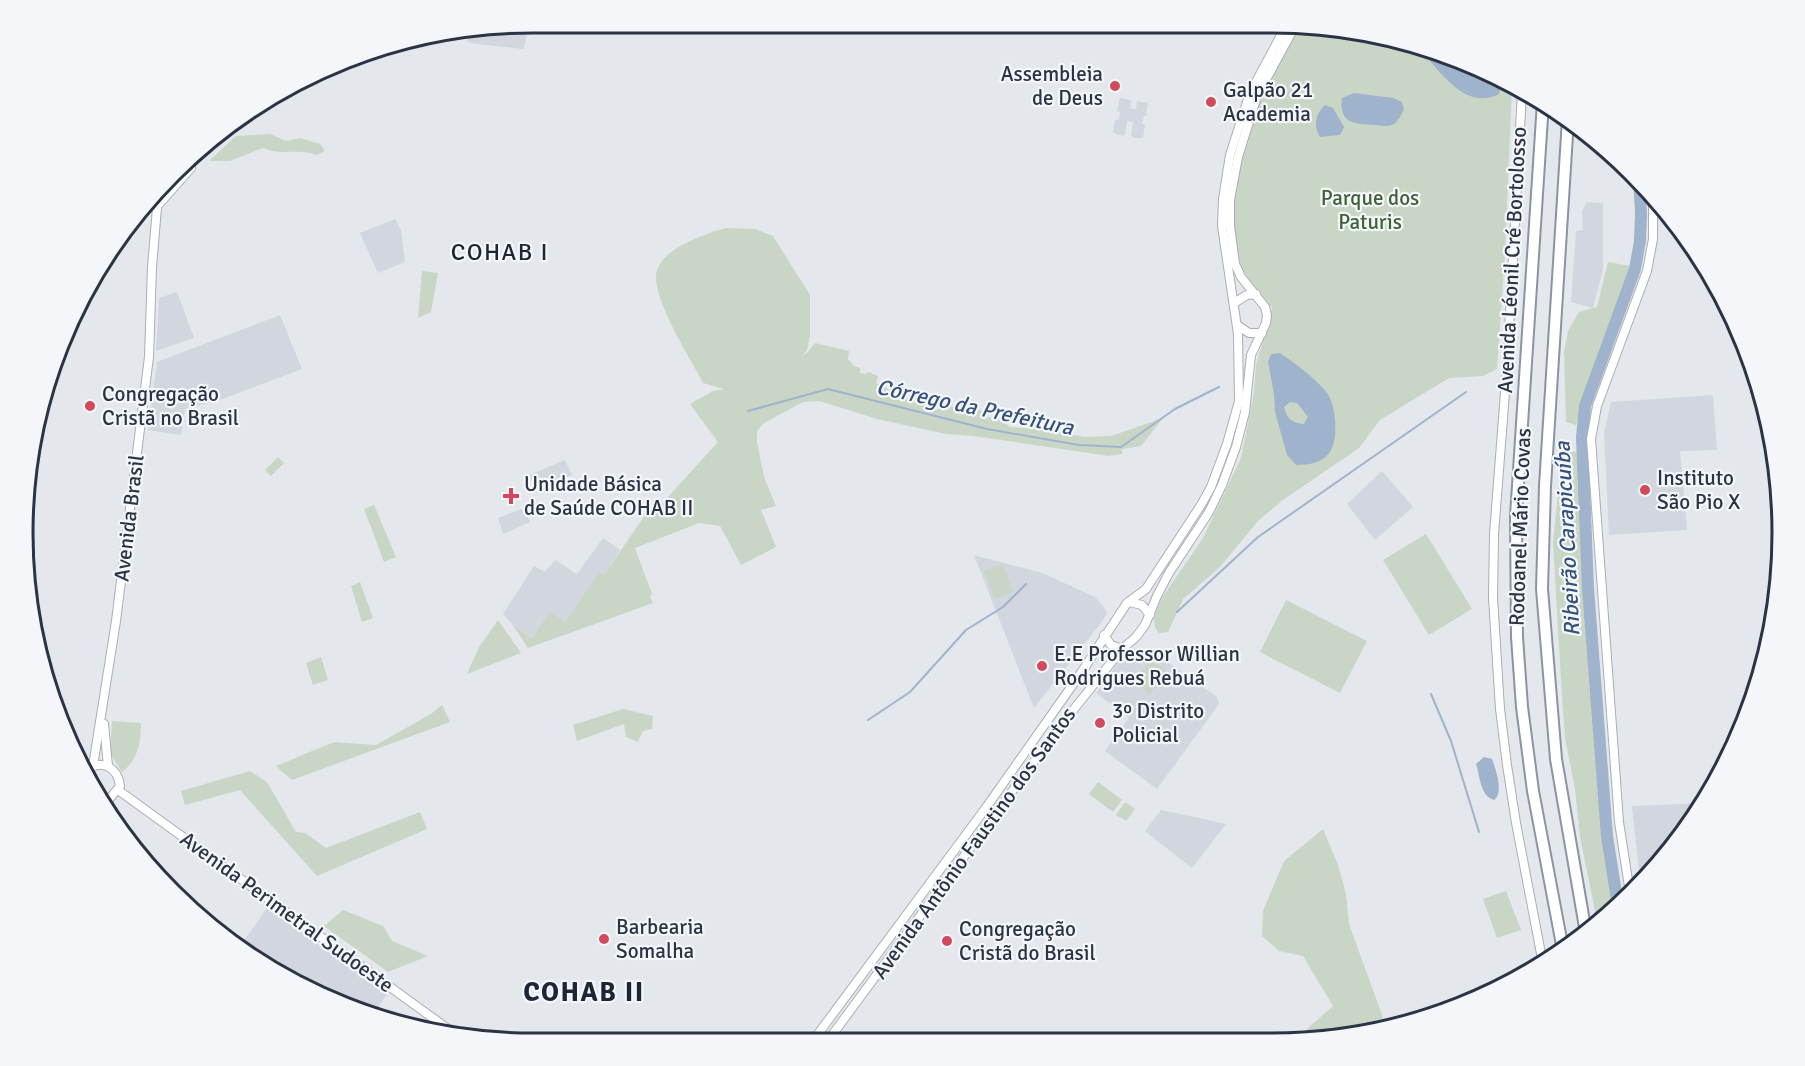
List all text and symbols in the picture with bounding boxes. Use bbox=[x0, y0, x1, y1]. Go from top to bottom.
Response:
place label: Assembleia de Deus bbox=[1001, 61, 1103, 111]
place label: Galpão 21 Academia bbox=[1223, 77, 1313, 127]
marker: Assembleia de Deus bbox=[1108, 79, 1122, 93]
marker: Galpão 21 Academia bbox=[1204, 95, 1218, 109]
street label: Avenida Léonil Cré Bortolosso bbox=[1492, 126, 1532, 394]
park label: Parque dos Paturis bbox=[1321, 185, 1419, 235]
district label: COHAB I bbox=[451, 237, 549, 267]
water label: Córrego da Prefeitura bbox=[874, 373, 1077, 441]
place label: Congregação Cristã no Brasil bbox=[102, 381, 239, 431]
marker: Congregação Cristã no Brasil bbox=[83, 399, 97, 413]
street label: Rodoanel Mário Covas bbox=[1504, 427, 1536, 627]
water label: Ribeirão Carapicuíba bbox=[1548, 440, 1586, 637]
street label: Avenida Brasil bbox=[108, 453, 150, 583]
place label: Instituto São Pio X bbox=[1657, 465, 1740, 515]
place label: Unidade Básica de Saúde COHAB II bbox=[524, 471, 693, 521]
marker: Instituto São Pio X bbox=[1638, 483, 1652, 497]
marker: Unidade Básica de Saúde COHAB II bbox=[502, 487, 520, 505]
place label: E.E Professor Willian Rodrigues Rebuá bbox=[1054, 641, 1240, 691]
marker: E.E Professor Willian Rodrigues Rebuá bbox=[1035, 659, 1049, 673]
place label: 3º Distrito Policial bbox=[1112, 698, 1204, 748]
street label: Avenida Antônio Faustino dos Santos bbox=[867, 702, 1081, 984]
marker: 3º Distrito Policial bbox=[1093, 716, 1107, 730]
street label: Avenida Perimetral Sudoeste bbox=[175, 826, 399, 998]
place label: Barbearia Somalha bbox=[616, 914, 704, 964]
place label: Congregação Cristã do Brasil bbox=[959, 916, 1096, 966]
marker: Barbearia Somalha bbox=[597, 932, 611, 946]
marker: Congregação Cristã do Brasil bbox=[940, 934, 954, 948]
district label: COHAB II bbox=[523, 976, 645, 1009]

